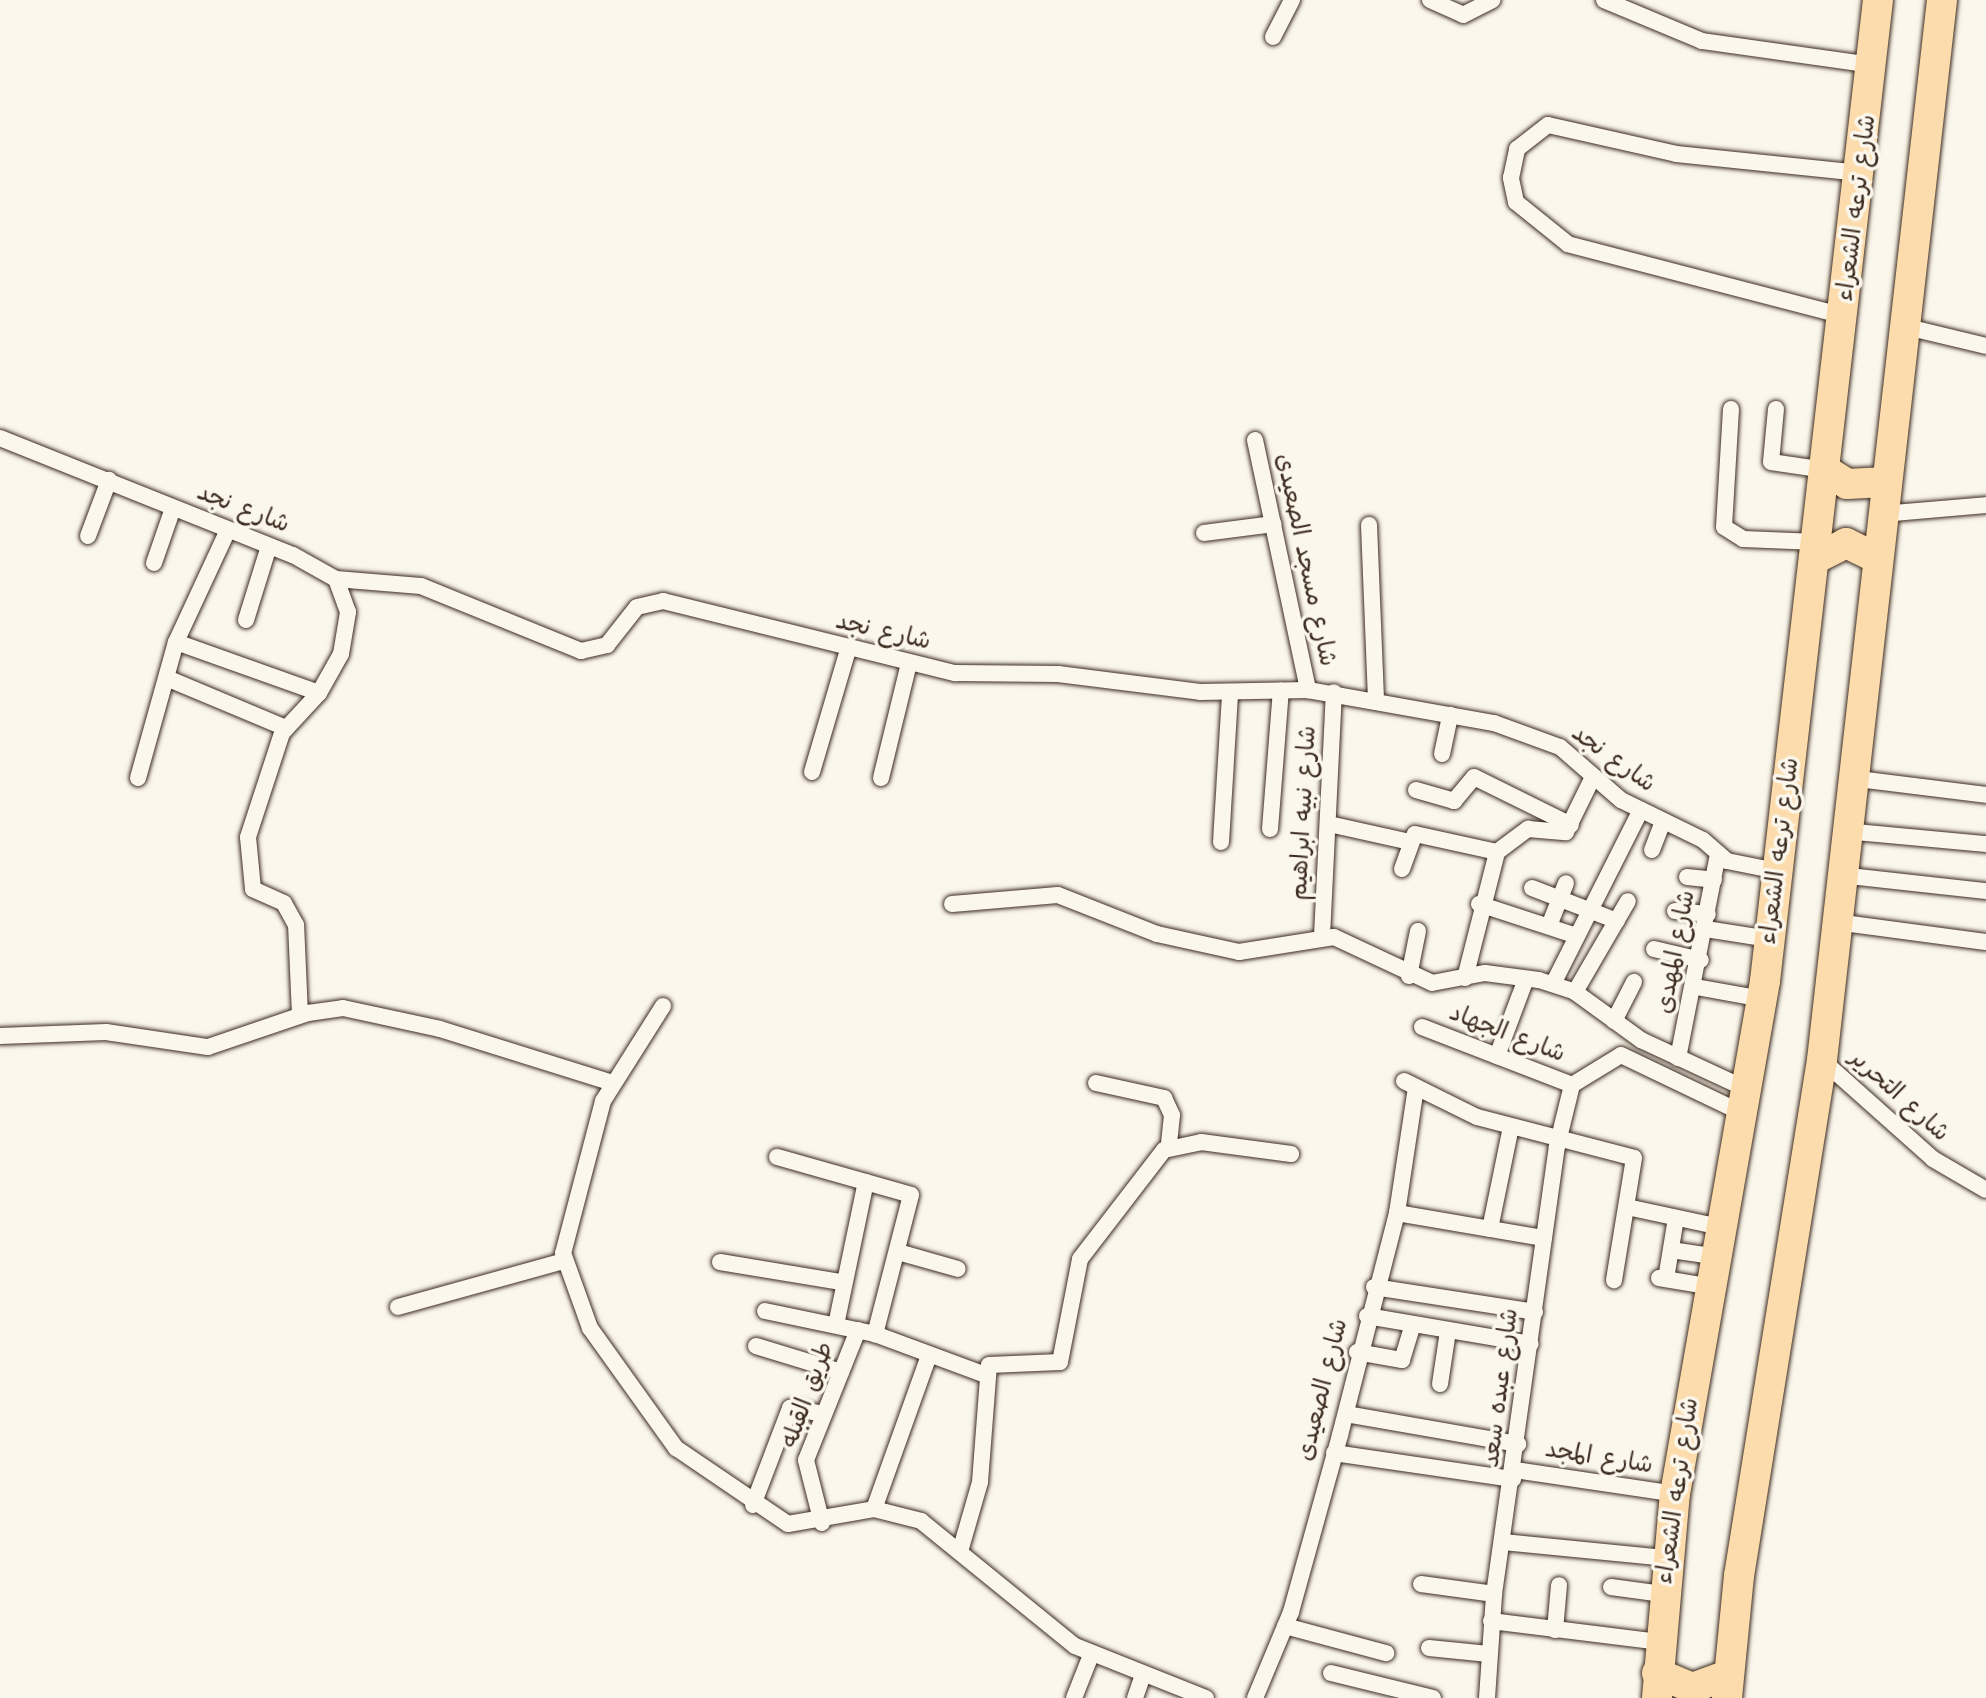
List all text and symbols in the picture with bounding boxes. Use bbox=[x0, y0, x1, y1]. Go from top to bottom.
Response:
street label: شارع ترعه الشعراء bbox=[1831, 113, 1883, 303]
street label: شارع مسجد الصعيدى bbox=[1268, 451, 1342, 669]
street label: شارع نجد bbox=[193, 478, 293, 540]
street label: شارع نجد bbox=[833, 607, 933, 657]
street label: شارع نجد bbox=[1565, 719, 1661, 799]
street label: شارع نبيه ابراهيم bbox=[1285, 725, 1323, 901]
street label: شارع ترعه الشعراء bbox=[1754, 756, 1806, 946]
street label: شارع المهدى bbox=[1650, 888, 1702, 1016]
street label: شارع الجهاد bbox=[1445, 999, 1569, 1069]
street label: شارع التحرير bbox=[1843, 1044, 1955, 1148]
street label: شارع عبده سعد bbox=[1477, 1307, 1525, 1469]
street label: شارع الصعيدى bbox=[1291, 1316, 1355, 1464]
street label: طريق القبله bbox=[776, 1338, 840, 1452]
street label: شارع ترعه الشعراء bbox=[1651, 1396, 1705, 1586]
street label: شارع المجد bbox=[1543, 1435, 1655, 1481]

